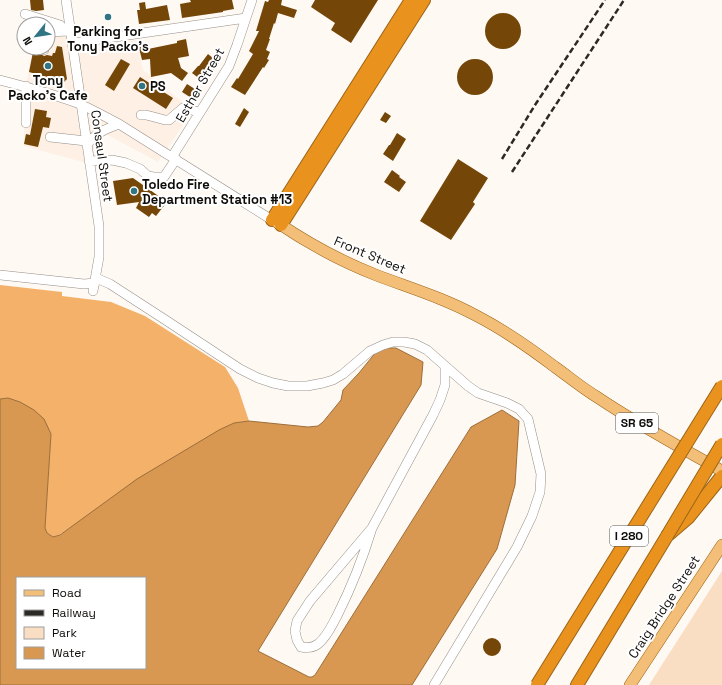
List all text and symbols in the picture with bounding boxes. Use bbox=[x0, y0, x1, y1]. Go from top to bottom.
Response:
marker: Parking for Tony Packo's bbox=[103, 12, 113, 22]
north arrow bbox=[16, 16, 56, 56]
place label: Parking for Tony Packo's bbox=[67, 23, 149, 55]
text: N bbox=[19, 34, 35, 48]
street label: Esther Street bbox=[172, 45, 228, 125]
marker: Tony Packo's Cafe bbox=[43, 61, 53, 71]
place label: Tony Packo's Cafe bbox=[8, 72, 88, 104]
place label: PS bbox=[150, 78, 166, 95]
marker: PS bbox=[137, 81, 147, 91]
street label: Consaul Street bbox=[87, 109, 117, 203]
place label: Toledo Fire Department Station #13 bbox=[142, 176, 292, 208]
marker: Toledo Fire Department Station #13 bbox=[129, 186, 139, 196]
street label: Front Street bbox=[331, 232, 409, 278]
road number: SR 65 bbox=[616, 413, 658, 433]
road number: I 280 bbox=[610, 526, 648, 546]
street label: Craig Bridge Street bbox=[624, 552, 704, 662]
legend bbox=[16, 577, 146, 669]
text: Road bbox=[52, 585, 81, 601]
text: Railway bbox=[52, 605, 96, 621]
text: Park bbox=[52, 625, 77, 641]
text: Water bbox=[52, 645, 86, 661]

